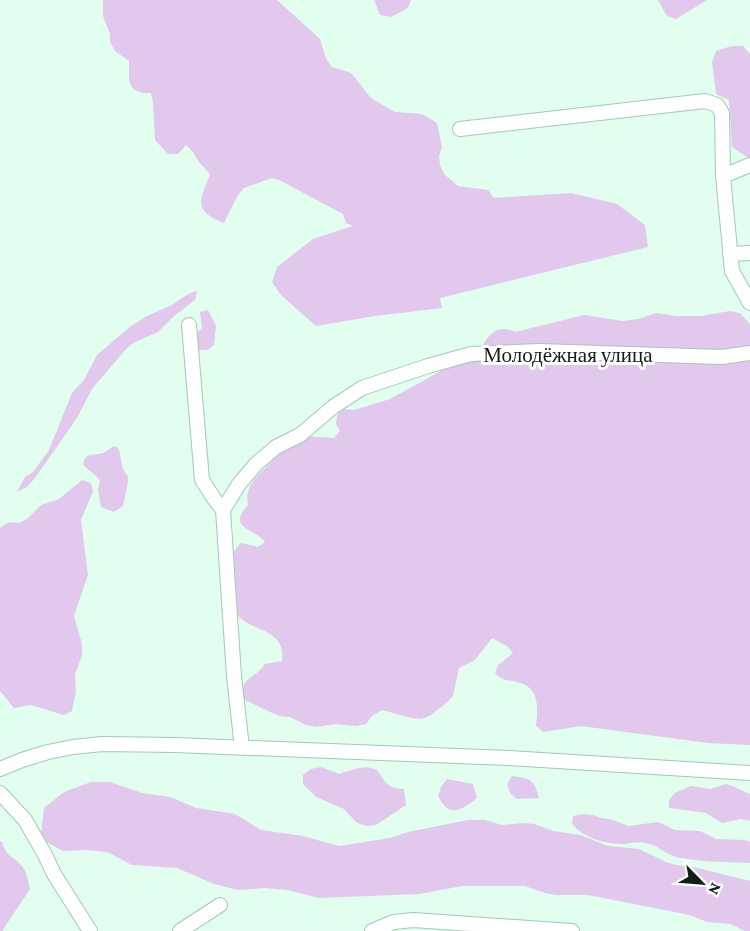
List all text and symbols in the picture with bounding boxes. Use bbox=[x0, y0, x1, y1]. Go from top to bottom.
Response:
street label: Молодёжная улица bbox=[483, 343, 653, 367]
north arrow bbox=[672, 853, 732, 913]
text: N bbox=[705, 881, 725, 898]

